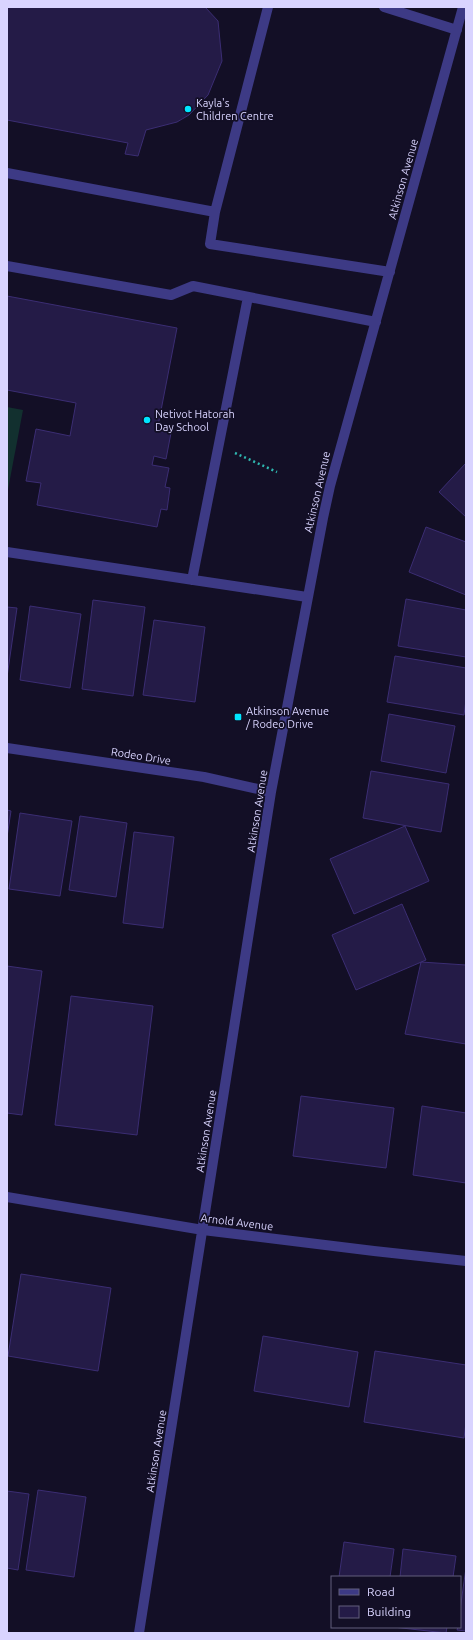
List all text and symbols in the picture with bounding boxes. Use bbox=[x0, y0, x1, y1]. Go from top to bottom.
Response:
place label: Kayla's Children Centre bbox=[196, 97, 274, 122]
marker: Kayla's Children Centre bbox=[183, 104, 193, 114]
street label: Atkinson Avenue bbox=[386, 137, 420, 221]
place label: Netivot Hatorah Day School bbox=[155, 408, 235, 433]
marker: Netivot Hatorah Day School bbox=[142, 415, 152, 425]
street label: Atkinson Avenue bbox=[302, 450, 332, 534]
place label: Atkinson Avenue / Rodeo Drive bbox=[245, 705, 329, 730]
marker: Atkinson Avenue / Rodeo Drive bbox=[233, 712, 243, 722]
street label: Rodeo Drive bbox=[110, 745, 172, 767]
street label: Atkinson Avenue bbox=[245, 769, 269, 853]
street label: Atkinson Avenue bbox=[194, 1089, 218, 1173]
street label: Arnold Avenue bbox=[200, 1212, 274, 1232]
street label: Atkinson Avenue bbox=[144, 1409, 168, 1493]
legend bbox=[331, 1576, 461, 1628]
text: Road bbox=[367, 1585, 395, 1598]
text: Building bbox=[367, 1605, 411, 1618]

